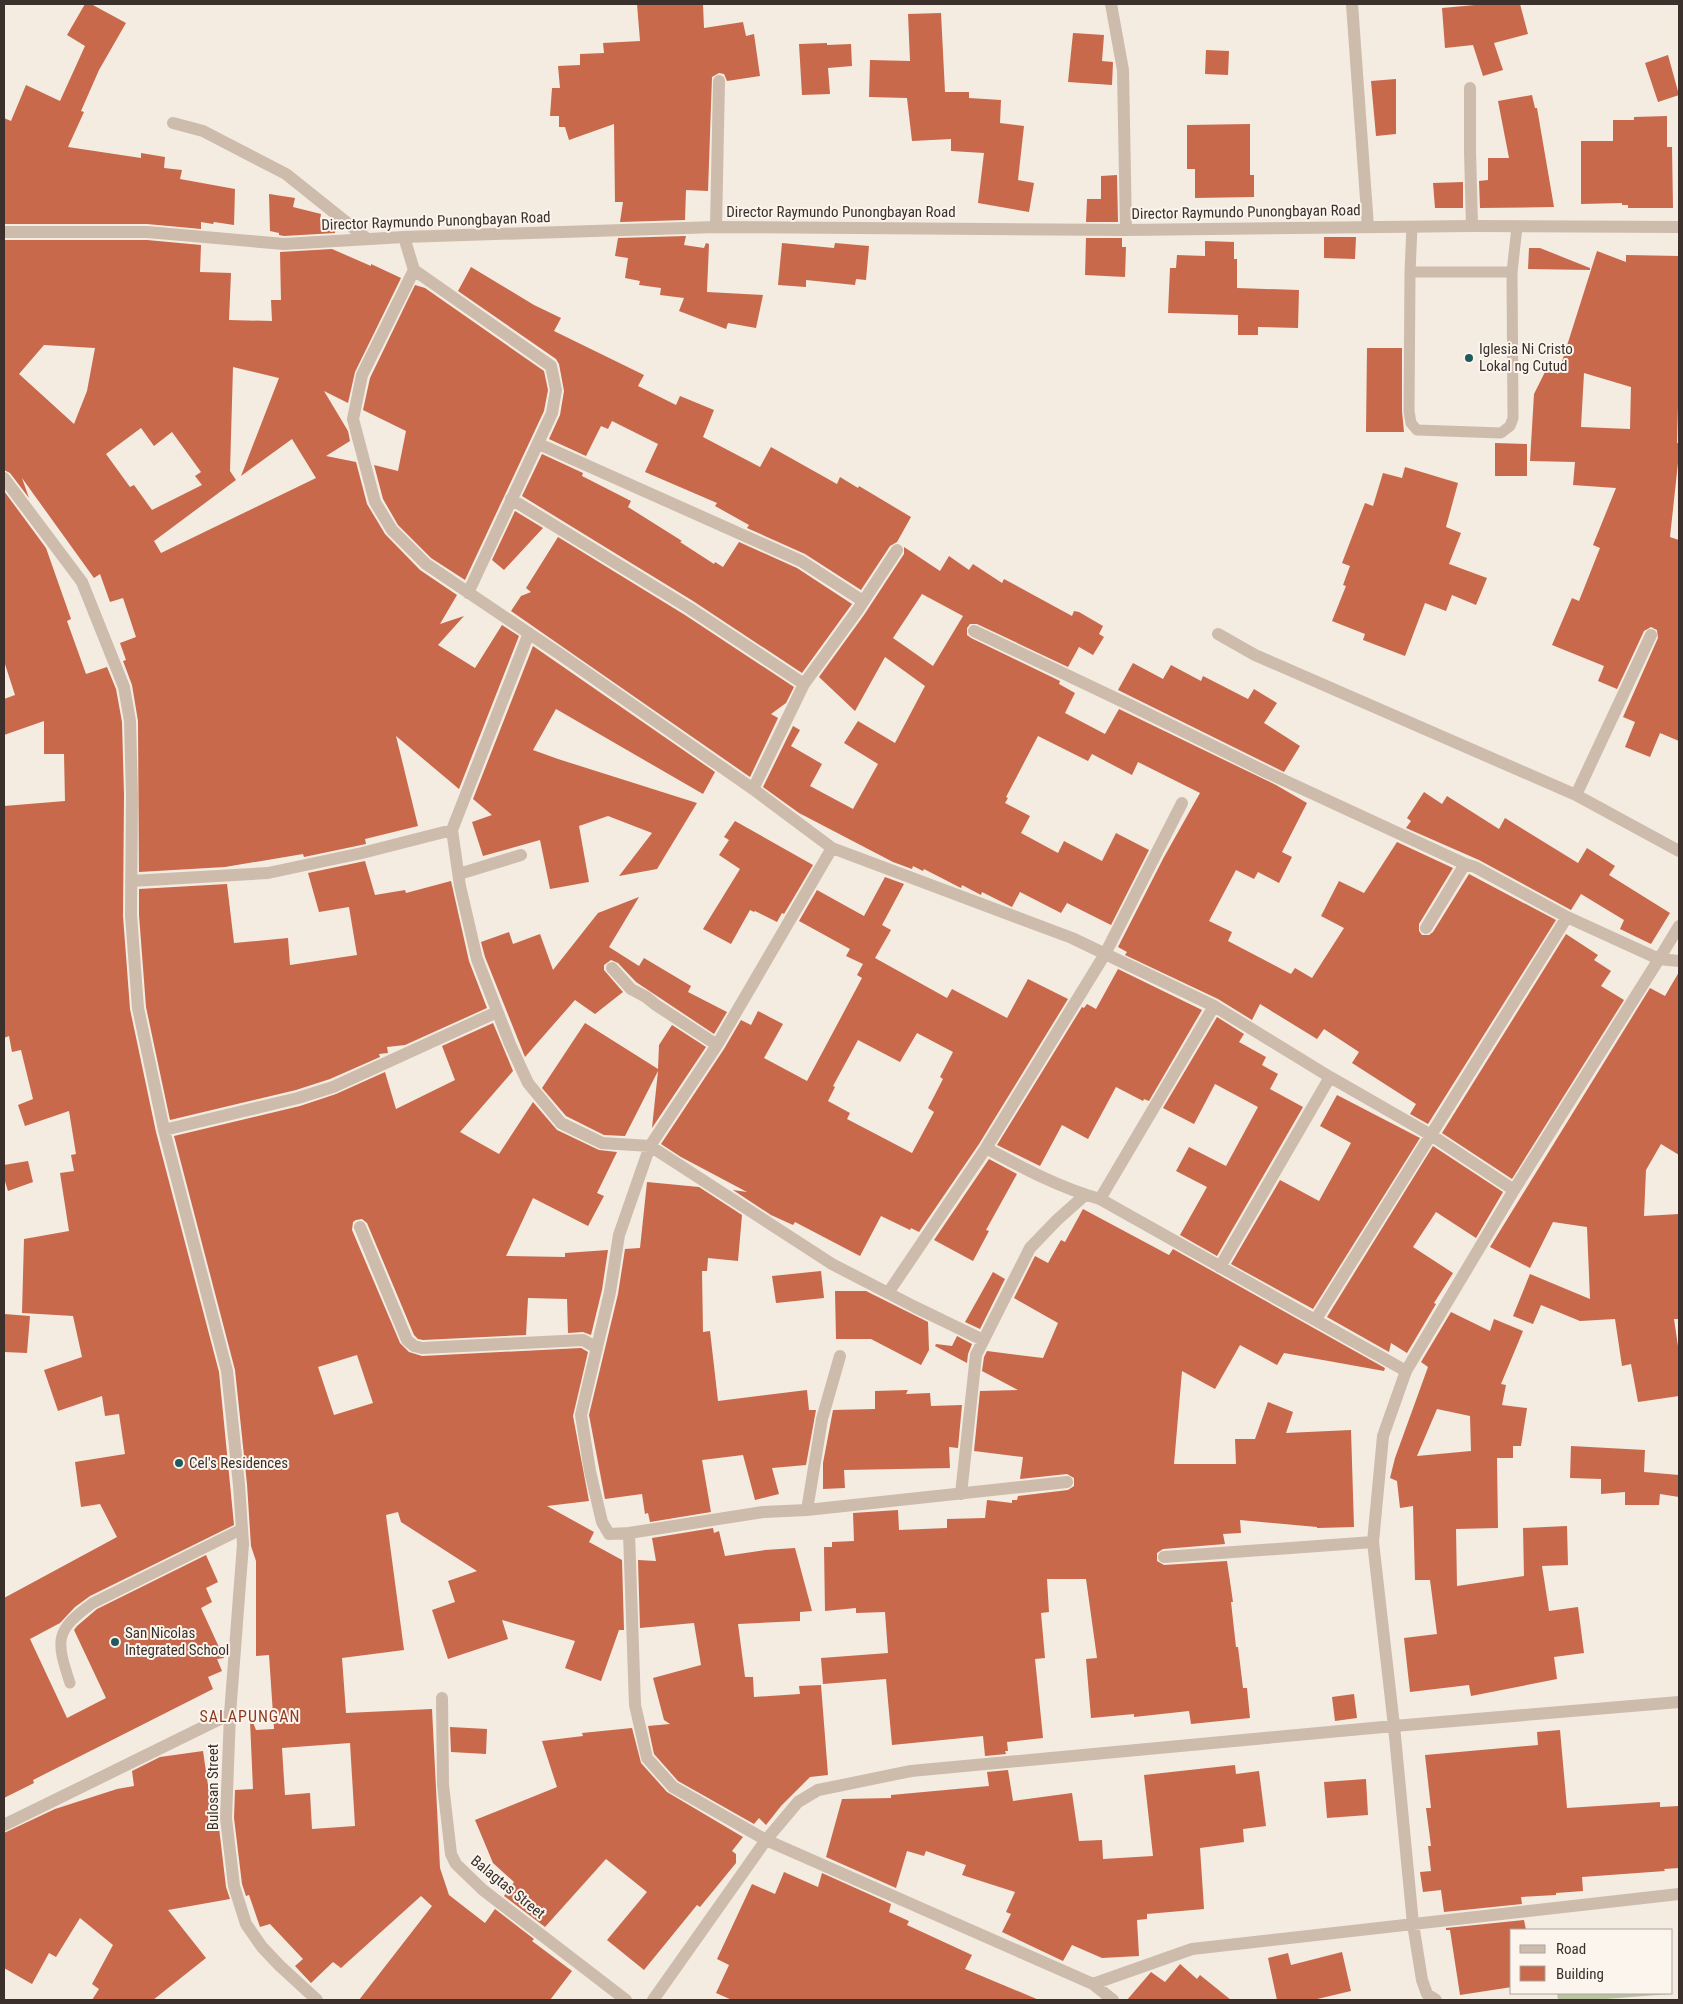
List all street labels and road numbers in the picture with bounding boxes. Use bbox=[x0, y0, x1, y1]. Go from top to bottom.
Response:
street label: Director Raymundo Punongbayan Road bbox=[1131, 201, 1361, 223]
street label: Director Raymundo Punongbayan Road bbox=[726, 203, 956, 221]
street label: Director Raymundo Punongbayan Road bbox=[321, 208, 551, 234]
street label: Bulosan Street bbox=[204, 1744, 222, 1830]
street label: Balagtas Street bbox=[467, 1852, 549, 1922]

